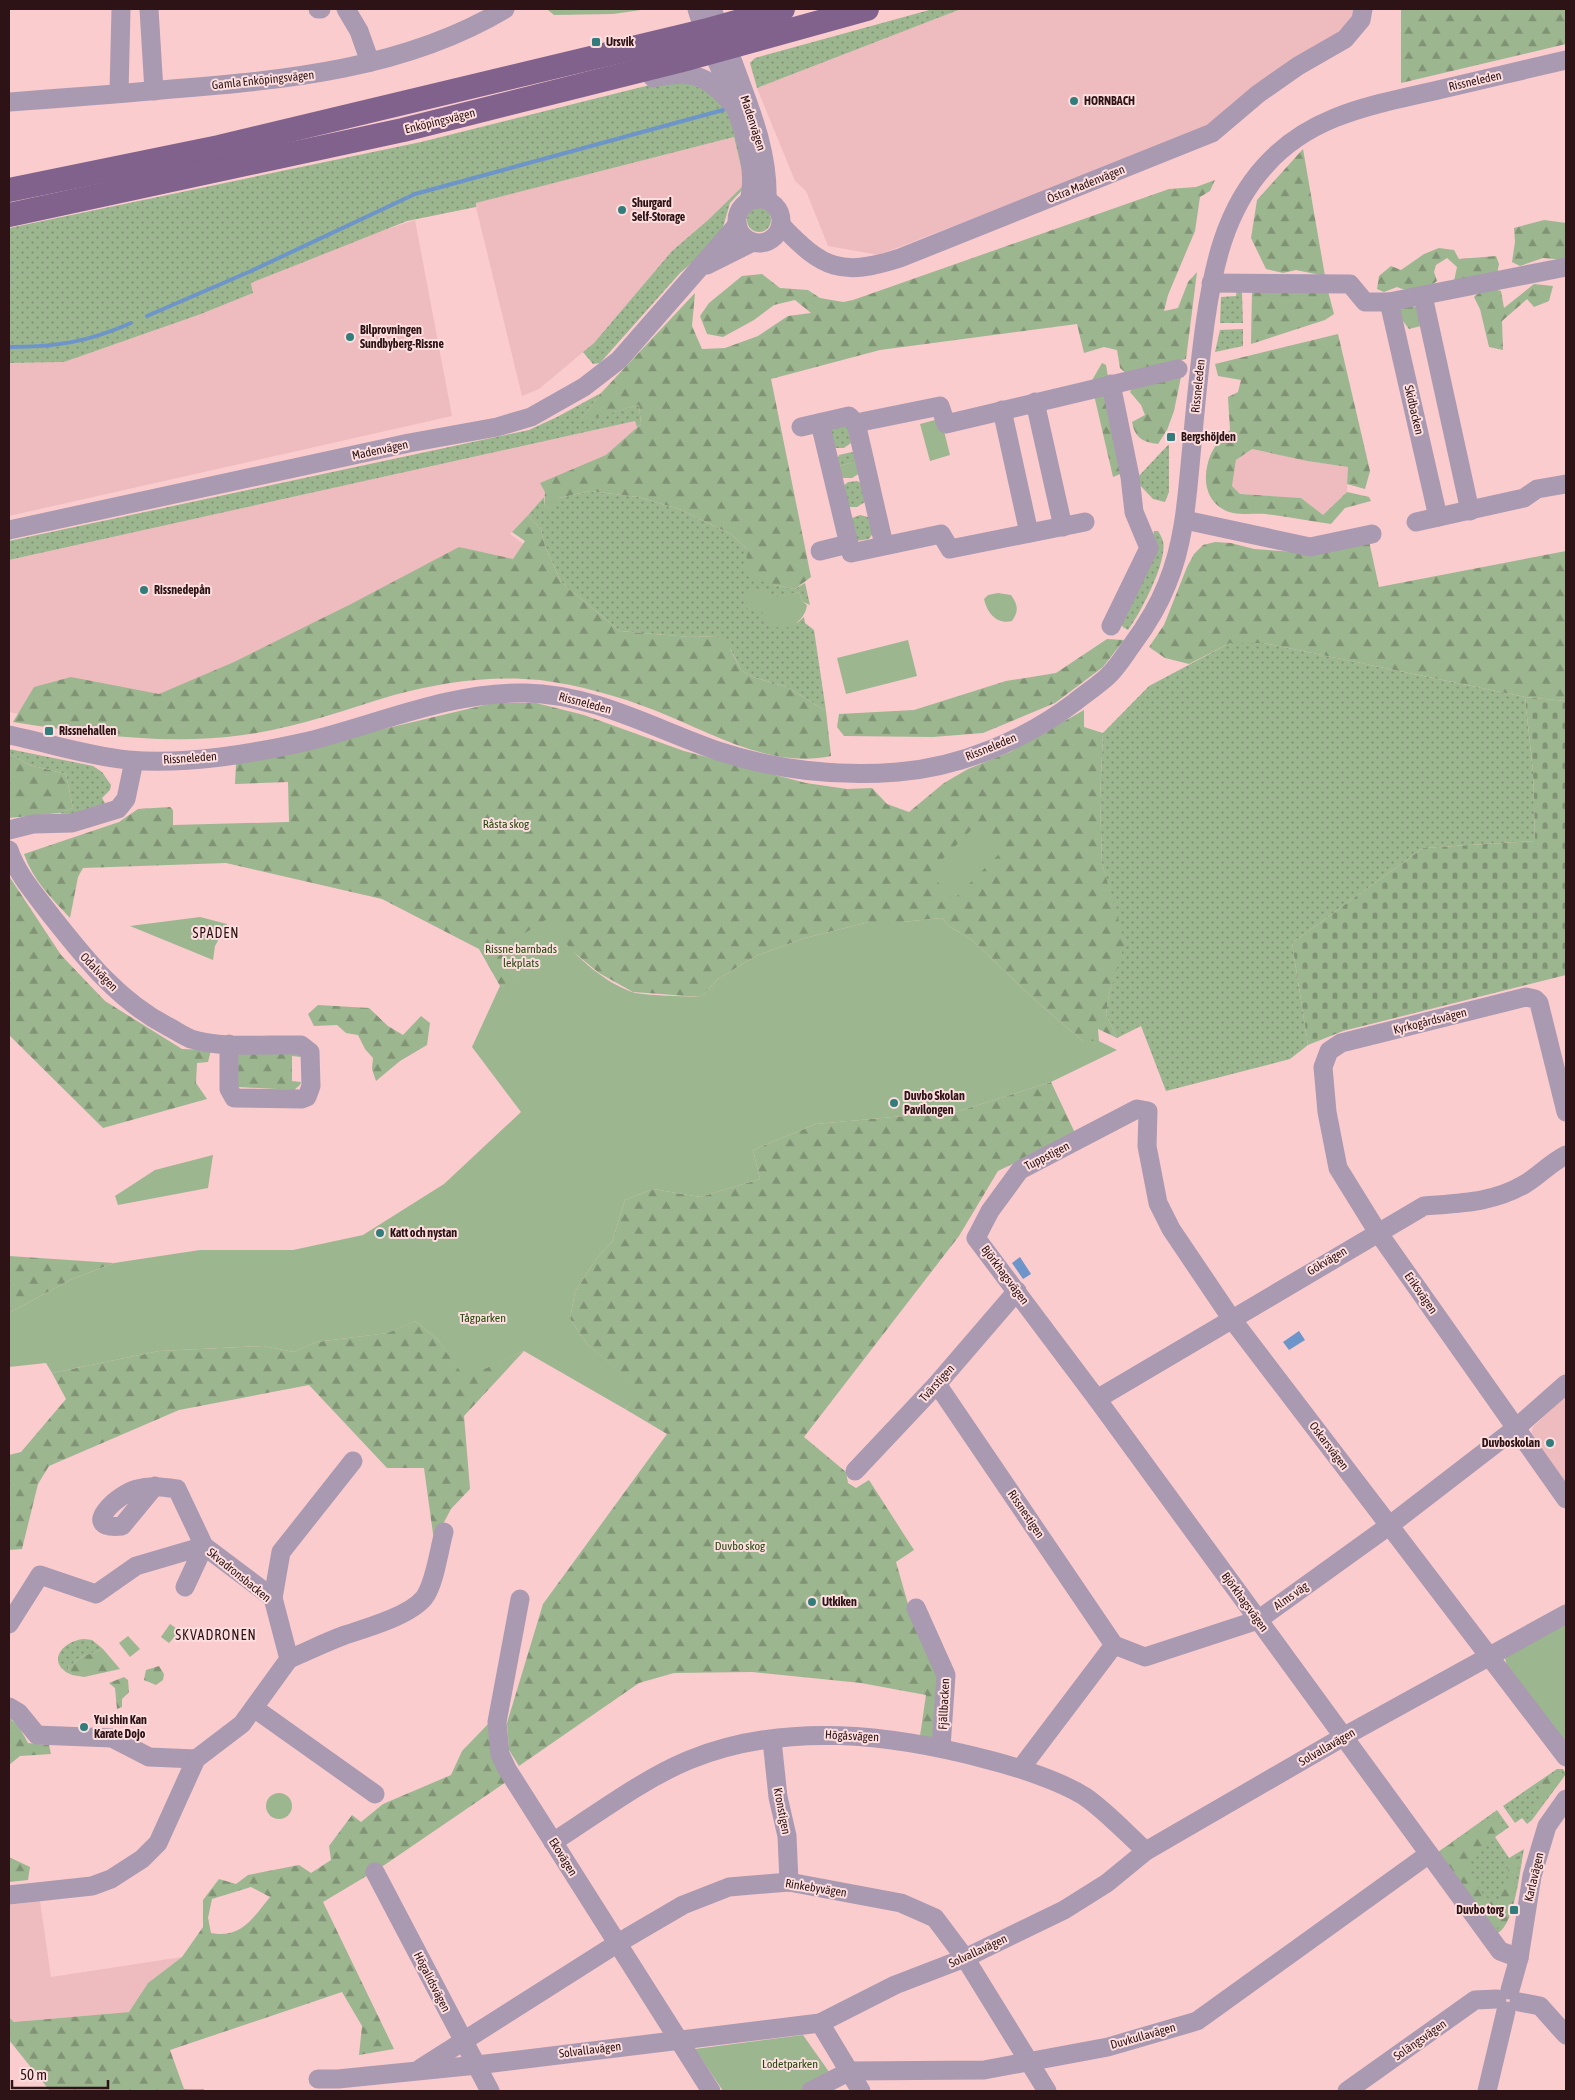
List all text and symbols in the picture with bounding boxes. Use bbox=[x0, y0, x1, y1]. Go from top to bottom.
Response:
place label: Ursvik bbox=[606, 35, 635, 49]
marker: Ursvik bbox=[590, 36, 602, 48]
street label: Gamla Enköpingsvägen bbox=[211, 68, 315, 92]
street label: Rissneleden bbox=[1447, 68, 1503, 94]
street label: Madenvägen bbox=[738, 94, 768, 152]
place label: HORNBACH bbox=[1084, 94, 1135, 108]
marker: HORNBACH bbox=[1068, 95, 1080, 107]
street label: Enköpingsvägen bbox=[403, 106, 477, 136]
street label: Östra Madenvägen bbox=[1045, 162, 1127, 206]
place label: Shurgard Self-Storage bbox=[632, 196, 686, 224]
marker: Shurgard Self-Storage bbox=[616, 204, 628, 216]
place label: Bilprovningen Sundbyberg-Rissne bbox=[360, 323, 444, 351]
marker: Bilprovningen Sundbyberg-Rissne bbox=[344, 331, 356, 343]
street label: Rissneleden bbox=[1188, 358, 1208, 414]
street label: Skidbacken bbox=[1402, 384, 1426, 436]
place label: Bergshöjden bbox=[1181, 430, 1236, 444]
marker: Bergshöjden bbox=[1165, 431, 1177, 443]
street label: Madenvägen bbox=[351, 437, 409, 463]
place label: Rissnedepån bbox=[154, 583, 211, 597]
marker: Rissnedepån bbox=[138, 584, 150, 596]
street label: Rissneleden bbox=[557, 689, 613, 717]
place label: Rissnehallen bbox=[59, 724, 117, 738]
marker: Rissnehallen bbox=[43, 725, 55, 737]
street label: Rissneleden bbox=[963, 730, 1019, 764]
street label: Rissneleden bbox=[163, 749, 217, 767]
park label: Råsta skog bbox=[483, 817, 530, 831]
district label: SPADEN bbox=[192, 925, 240, 941]
park label: Rissne barnbads lekplats bbox=[485, 942, 557, 970]
street label: Odalvägen bbox=[77, 950, 121, 994]
street label: Kyrkogårdsvägen bbox=[1392, 1005, 1468, 1037]
place label: Duvbo Skolan Pavilongen bbox=[904, 1089, 965, 1117]
marker: Duvbo Skolan Pavilongen bbox=[888, 1097, 900, 1109]
street label: Tuppstigen bbox=[1022, 1139, 1072, 1173]
place label: Katt och nystan bbox=[390, 1226, 457, 1240]
marker: Katt och nystan bbox=[374, 1227, 386, 1239]
street label: Björkhagsvägen bbox=[978, 1243, 1032, 1307]
street label: Gökvägen bbox=[1305, 1244, 1349, 1278]
street label: Eriksvägen bbox=[1402, 1270, 1440, 1316]
park label: Tågparken bbox=[460, 1311, 506, 1325]
street label: Tvärstigen bbox=[917, 1361, 957, 1405]
street label: Oskarsvägen bbox=[1306, 1419, 1352, 1473]
place label: Duvboskolan bbox=[1482, 1436, 1540, 1450]
marker: Duvboskolan bbox=[1544, 1437, 1556, 1449]
street label: Rissnestigen bbox=[1005, 1487, 1047, 1541]
park label: Duvbo skog bbox=[715, 1539, 766, 1553]
street label: Skvadronsbacken bbox=[204, 1545, 274, 1605]
street label: Björkhagsvägen bbox=[1219, 1569, 1271, 1635]
street label: Alms väg bbox=[1271, 1579, 1312, 1613]
place label: Utkiken bbox=[822, 1595, 857, 1609]
marker: Utkiken bbox=[806, 1596, 818, 1608]
district label: SKVADRONEN bbox=[175, 1627, 257, 1643]
street label: Fjällbacken bbox=[936, 1678, 952, 1730]
place label: Yui shin Kan Karate Dojo bbox=[93, 1713, 147, 1741]
marker: Yui shin Kan Karate Dojo bbox=[78, 1721, 90, 1733]
street label: Solvallavägen bbox=[1296, 1725, 1358, 1769]
street label: Högåsvägen bbox=[825, 1728, 879, 1744]
street label: Kronstigen bbox=[771, 1786, 793, 1836]
street label: Ekovägen bbox=[546, 1835, 580, 1879]
street label: Karlavägen bbox=[1522, 1851, 1546, 1903]
street label: Rinkebyvägen bbox=[784, 1876, 848, 1900]
place label: Duvbo torg bbox=[1456, 1903, 1505, 1917]
marker: Duvbo torg bbox=[1508, 1904, 1520, 1916]
street label: Solvallavägen bbox=[947, 1931, 1009, 1971]
street label: Högalidsvägen bbox=[411, 1950, 453, 2014]
street label: Solängsvägen bbox=[1391, 2017, 1449, 2063]
street label: Duvkullavägen bbox=[1109, 2020, 1177, 2052]
street label: Solvallavägen bbox=[558, 2039, 622, 2061]
park label: Lodetparken bbox=[762, 2057, 818, 2071]
scale bar bbox=[12, 2058, 109, 2090]
text: 50 m bbox=[20, 2066, 47, 2083]

